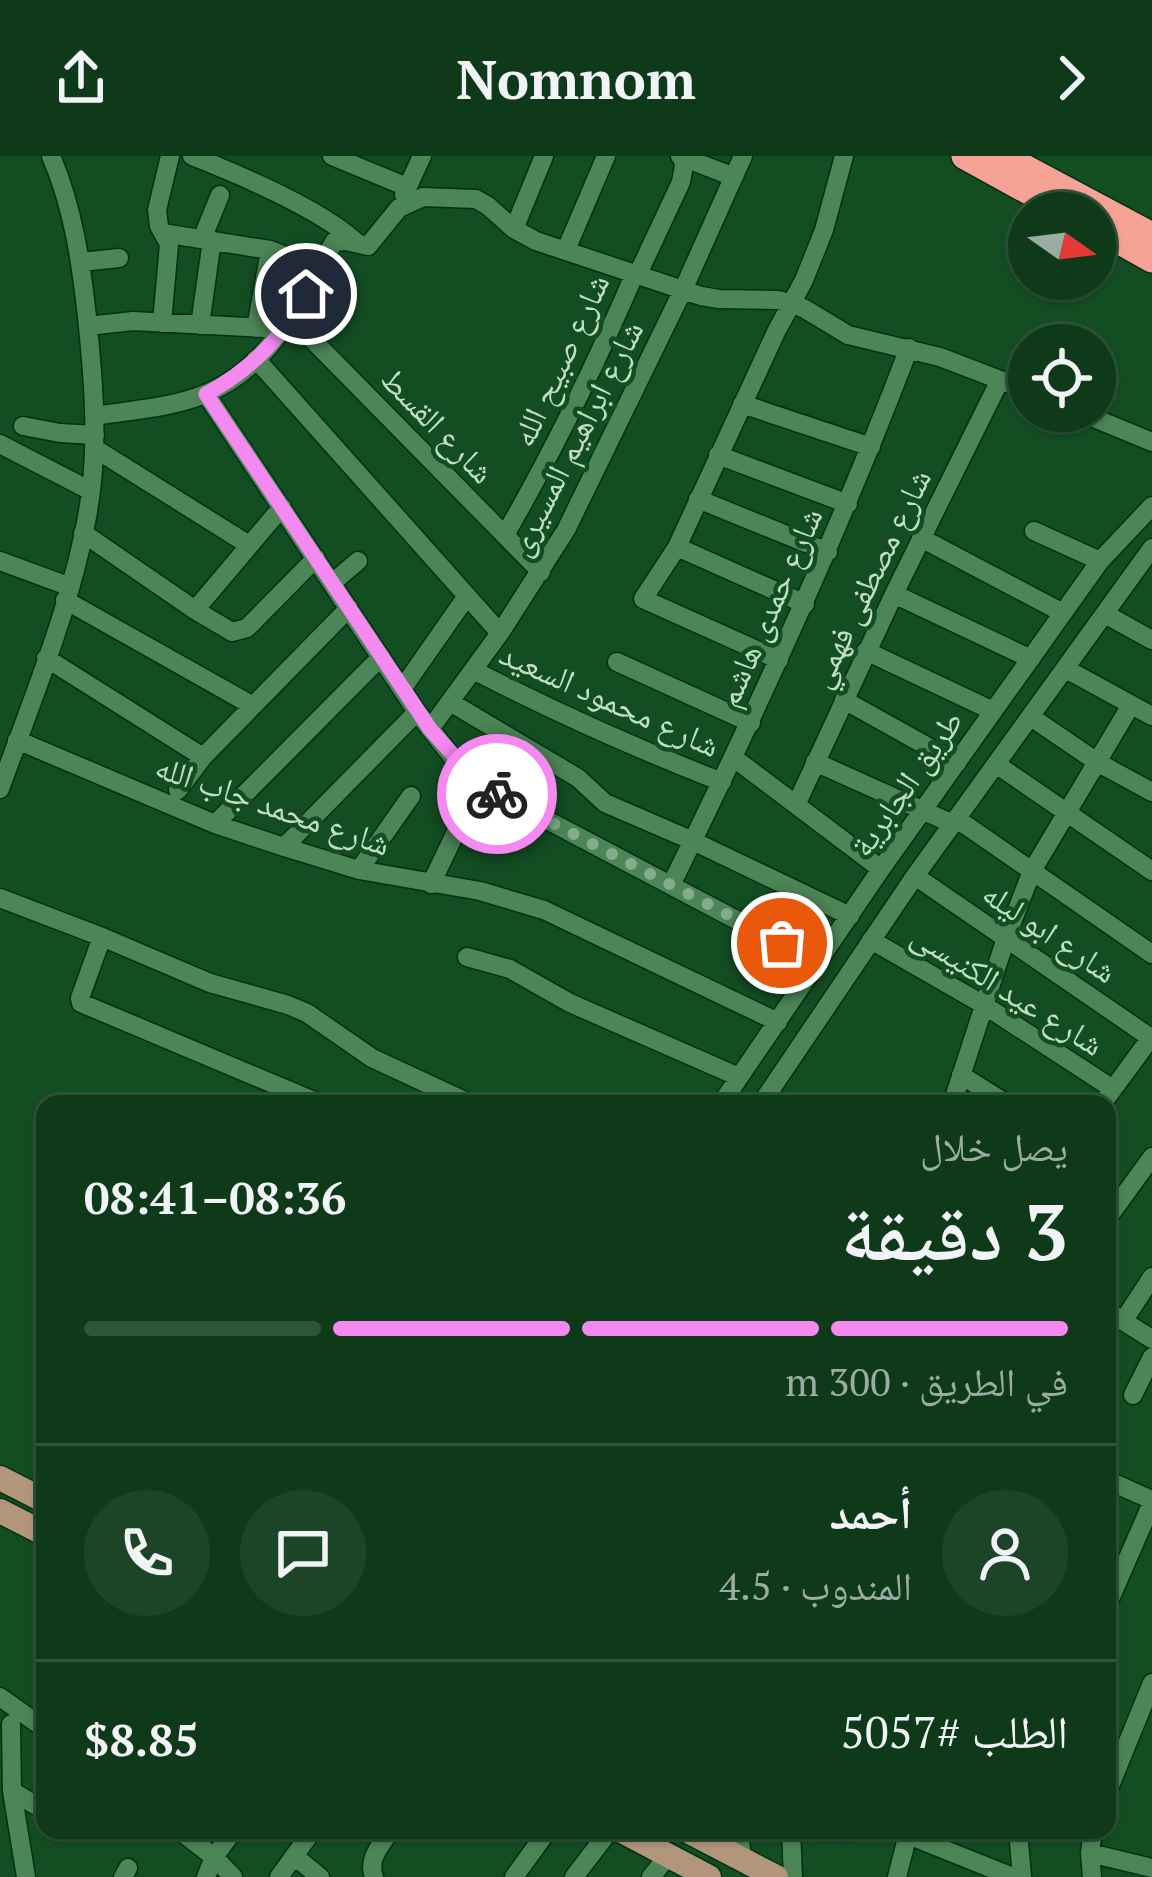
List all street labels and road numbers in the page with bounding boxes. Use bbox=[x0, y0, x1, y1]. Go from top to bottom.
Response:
street label: شارع صبيح الله bbox=[501, 266, 619, 454]
street label: شارع ابراهيم المسيرى bbox=[497, 313, 654, 564]
street label: شارع القسط bbox=[372, 357, 504, 492]
street label: شارع مصطفى فهمي bbox=[797, 461, 945, 697]
street label: شارع حمدى هاشم bbox=[705, 500, 833, 714]
street label: شارع محمود السعيد bbox=[493, 631, 727, 766]
street label: طريق الجابرية bbox=[839, 701, 972, 864]
street label: شارع محمد جاب الله bbox=[150, 744, 396, 865]
street label: شارع ابو ليله bbox=[975, 871, 1126, 992]
street label: شارع عيد الكنيسى bbox=[904, 912, 1113, 1065]

